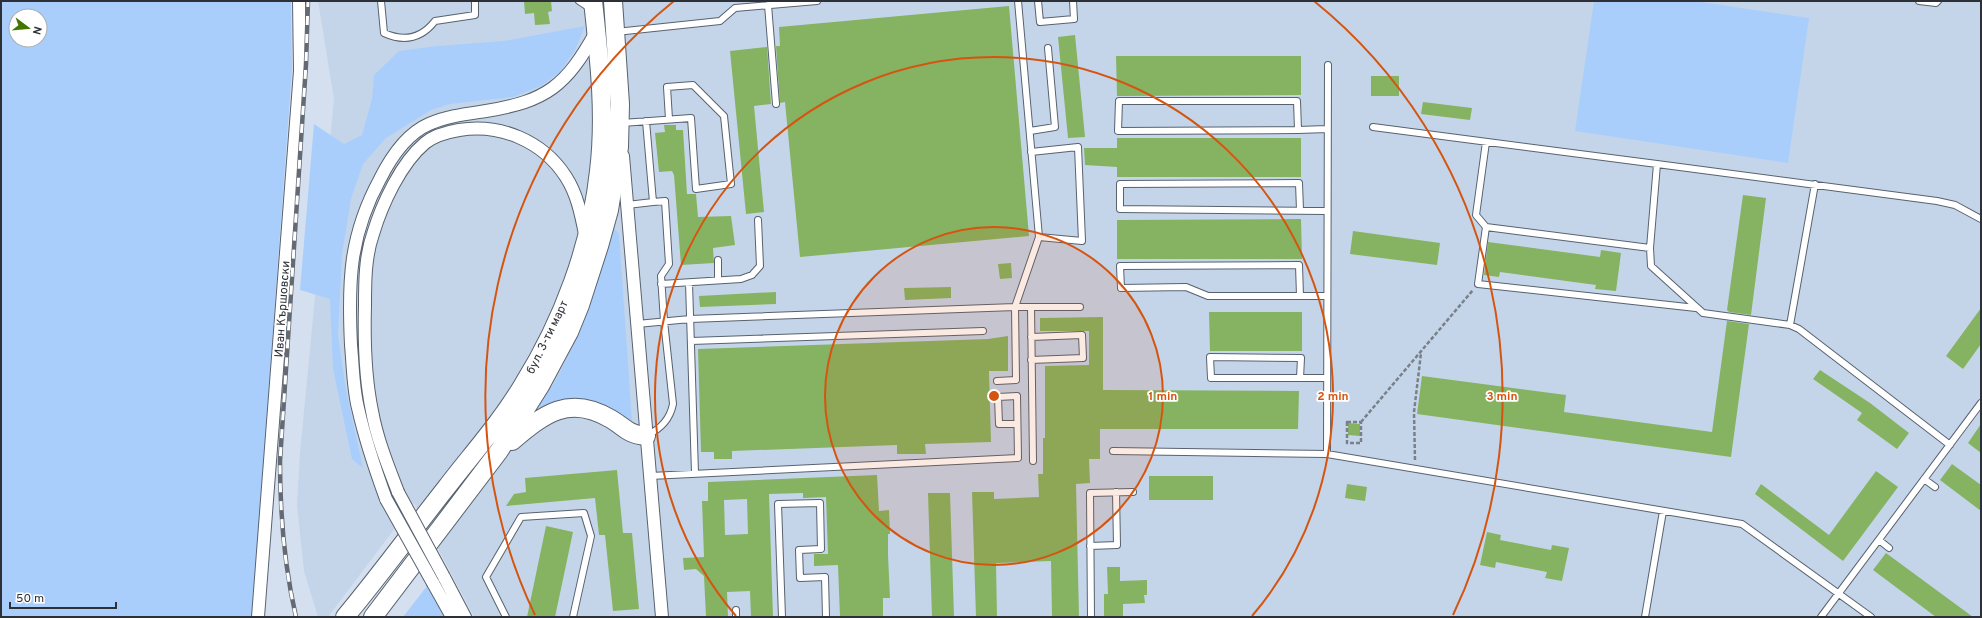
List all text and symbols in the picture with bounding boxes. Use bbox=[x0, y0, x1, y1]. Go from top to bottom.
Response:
north arrow bbox=[8, 8, 48, 48]
text: N bbox=[29, 25, 44, 36]
street label: Иван Кършовски bbox=[272, 260, 294, 358]
street label: бул. 3-ти март bbox=[523, 298, 573, 377]
centre of rings bbox=[987, 389, 1001, 403]
text: 1 min bbox=[1149, 389, 1177, 405]
text: 2 min bbox=[1317, 389, 1349, 405]
text: 3 min bbox=[1486, 389, 1518, 405]
scale bar bbox=[10, 584, 116, 610]
text: 50 m bbox=[16, 591, 44, 607]

